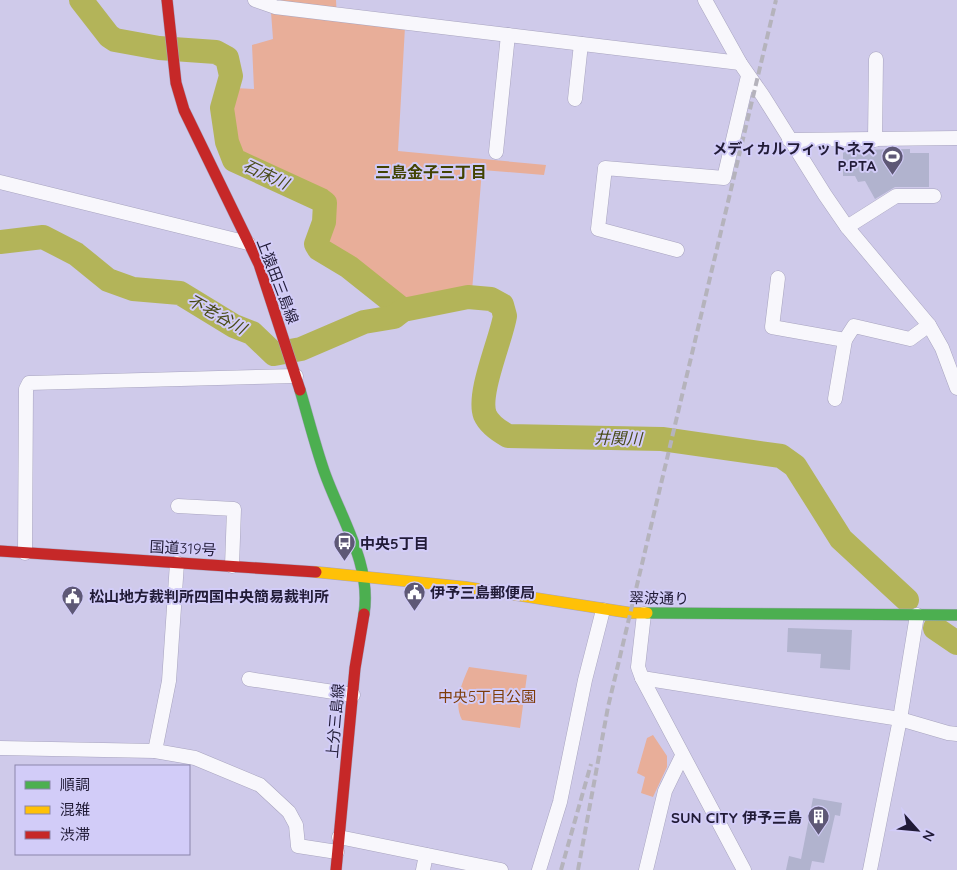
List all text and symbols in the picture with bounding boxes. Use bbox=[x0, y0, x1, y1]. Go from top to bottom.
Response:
place label: メディカルフィットネス P.PTA bbox=[712, 139, 876, 175]
sports icon: メディカルフィットネス P.PTA bbox=[880, 145, 904, 176]
water label: 石床川 bbox=[240, 155, 294, 194]
district label: 三島金子三丁目 bbox=[375, 162, 487, 182]
street label: 上猿田三島線 bbox=[253, 236, 303, 326]
water label: 不老谷川 bbox=[184, 290, 252, 339]
water label: 井関川 bbox=[594, 428, 644, 448]
bus stop icon: 中央5丁目 bbox=[332, 531, 356, 562]
place label: 中央5丁目 bbox=[360, 534, 429, 553]
street label: 国道319号 bbox=[149, 537, 217, 559]
public building icon: 伊予三島郵便局 bbox=[402, 580, 426, 611]
place label: 伊予三島郵便局 bbox=[430, 583, 535, 602]
public building icon: 松山地方裁判所四国中央簡易裁判所 bbox=[61, 584, 85, 615]
place label: 松山地方裁判所四国中央簡易裁判所 bbox=[89, 587, 329, 606]
street label: 翠波通り bbox=[629, 588, 689, 608]
street label: 上分三島線 bbox=[322, 683, 348, 759]
park label: 中央5丁目公園 bbox=[438, 687, 536, 706]
legend bbox=[15, 765, 190, 855]
text: 順調 bbox=[60, 775, 90, 794]
text: 混雑 bbox=[60, 800, 90, 819]
building icon: SUN CITY 伊予三島 bbox=[806, 805, 830, 836]
north arrow bbox=[892, 805, 942, 855]
place label: SUN CITY 伊予三島 bbox=[671, 808, 802, 827]
text: 渋滞 bbox=[60, 825, 90, 844]
text: N bbox=[918, 827, 939, 845]

